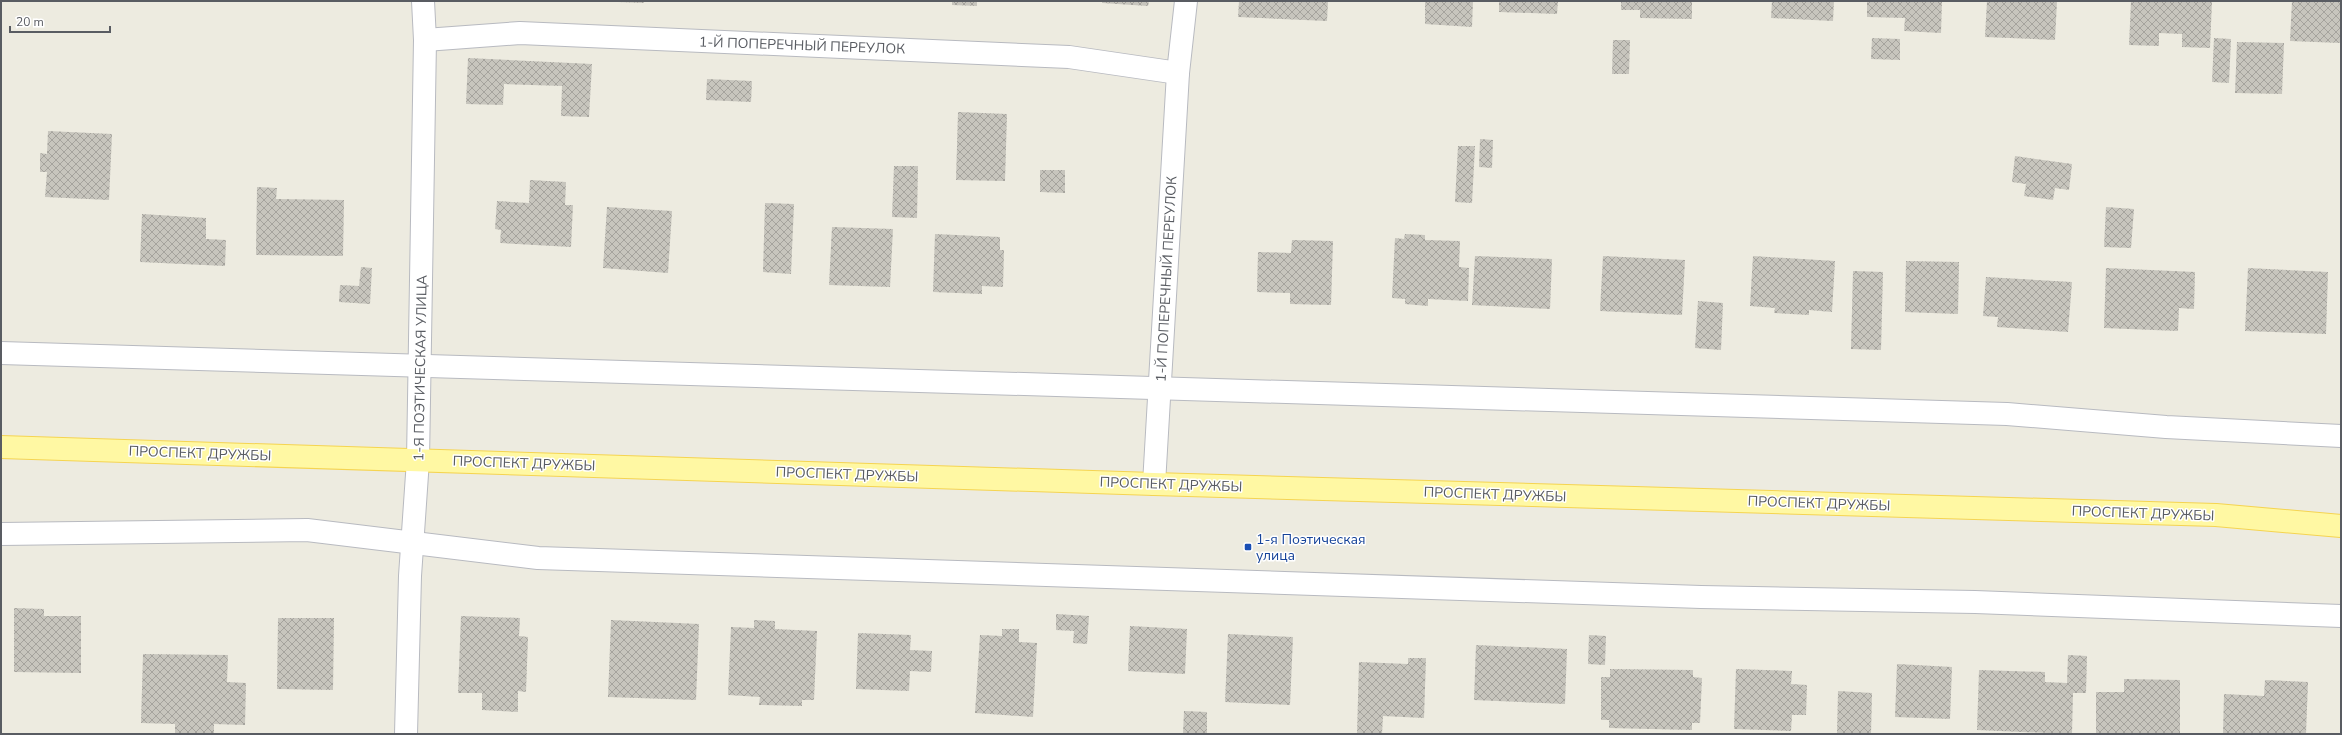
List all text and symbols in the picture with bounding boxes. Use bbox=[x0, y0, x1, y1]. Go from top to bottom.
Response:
scale bar bbox=[10, 8, 110, 34]
text: 20 m bbox=[16, 14, 44, 30]
street label: 1-Й ПОПЕРЕЧНЫЙ ПЕРЕУЛОК bbox=[699, 32, 905, 59]
street label: 1-Й ПОПЕРЕЧНЫЙ ПЕРЕУЛОК bbox=[1152, 176, 1181, 383]
street label: 1-Я ПОЭТИЧЕСКАЯ УЛИЦА bbox=[409, 275, 432, 461]
street label: ПРОСПЕКТ ДРУЖБЫ bbox=[128, 442, 272, 465]
street label: ПРОСПЕКТ ДРУЖБЫ bbox=[452, 452, 596, 475]
street label: ПРОСПЕКТ ДРУЖБЫ bbox=[775, 463, 919, 486]
street label: ПРОСПЕКТ ДРУЖБЫ bbox=[1099, 473, 1243, 496]
street label: ПРОСПЕКТ ДРУЖБЫ bbox=[1423, 483, 1567, 506]
street label: ПРОСПЕКТ ДРУЖБЫ bbox=[1747, 492, 1891, 515]
street label: ПРОСПЕКТ ДРУЖБЫ bbox=[2071, 502, 2215, 525]
place label: 1-я Поэтическая улица bbox=[1256, 530, 1366, 565]
marker: 1-я Поэтическая улица bbox=[1243, 542, 1253, 552]

